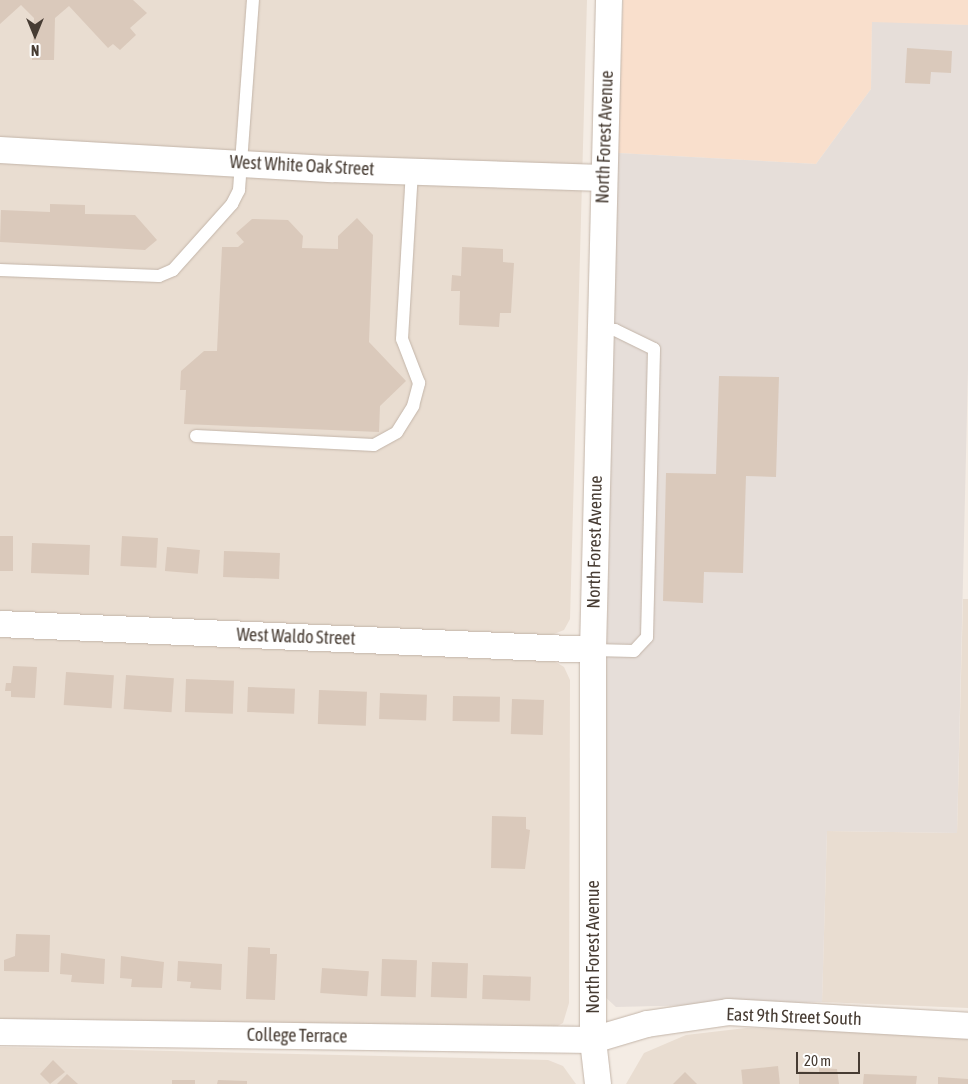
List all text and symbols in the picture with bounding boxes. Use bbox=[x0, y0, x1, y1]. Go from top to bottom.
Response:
north arrow bbox=[10, 10, 60, 60]
text: N bbox=[31, 42, 39, 58]
street label: North Forest Avenue bbox=[592, 70, 618, 204]
street label: West White Oak Street bbox=[229, 151, 375, 181]
street label: North Forest Avenue bbox=[583, 475, 607, 609]
street label: West Waldo Street bbox=[236, 624, 356, 650]
street label: North Forest Avenue bbox=[582, 880, 604, 1014]
street label: East 9th Street South bbox=[726, 1004, 862, 1030]
street label: College Terrace bbox=[247, 1024, 347, 1048]
scale bar bbox=[798, 1042, 862, 1074]
text: 20 m bbox=[804, 1052, 831, 1069]

